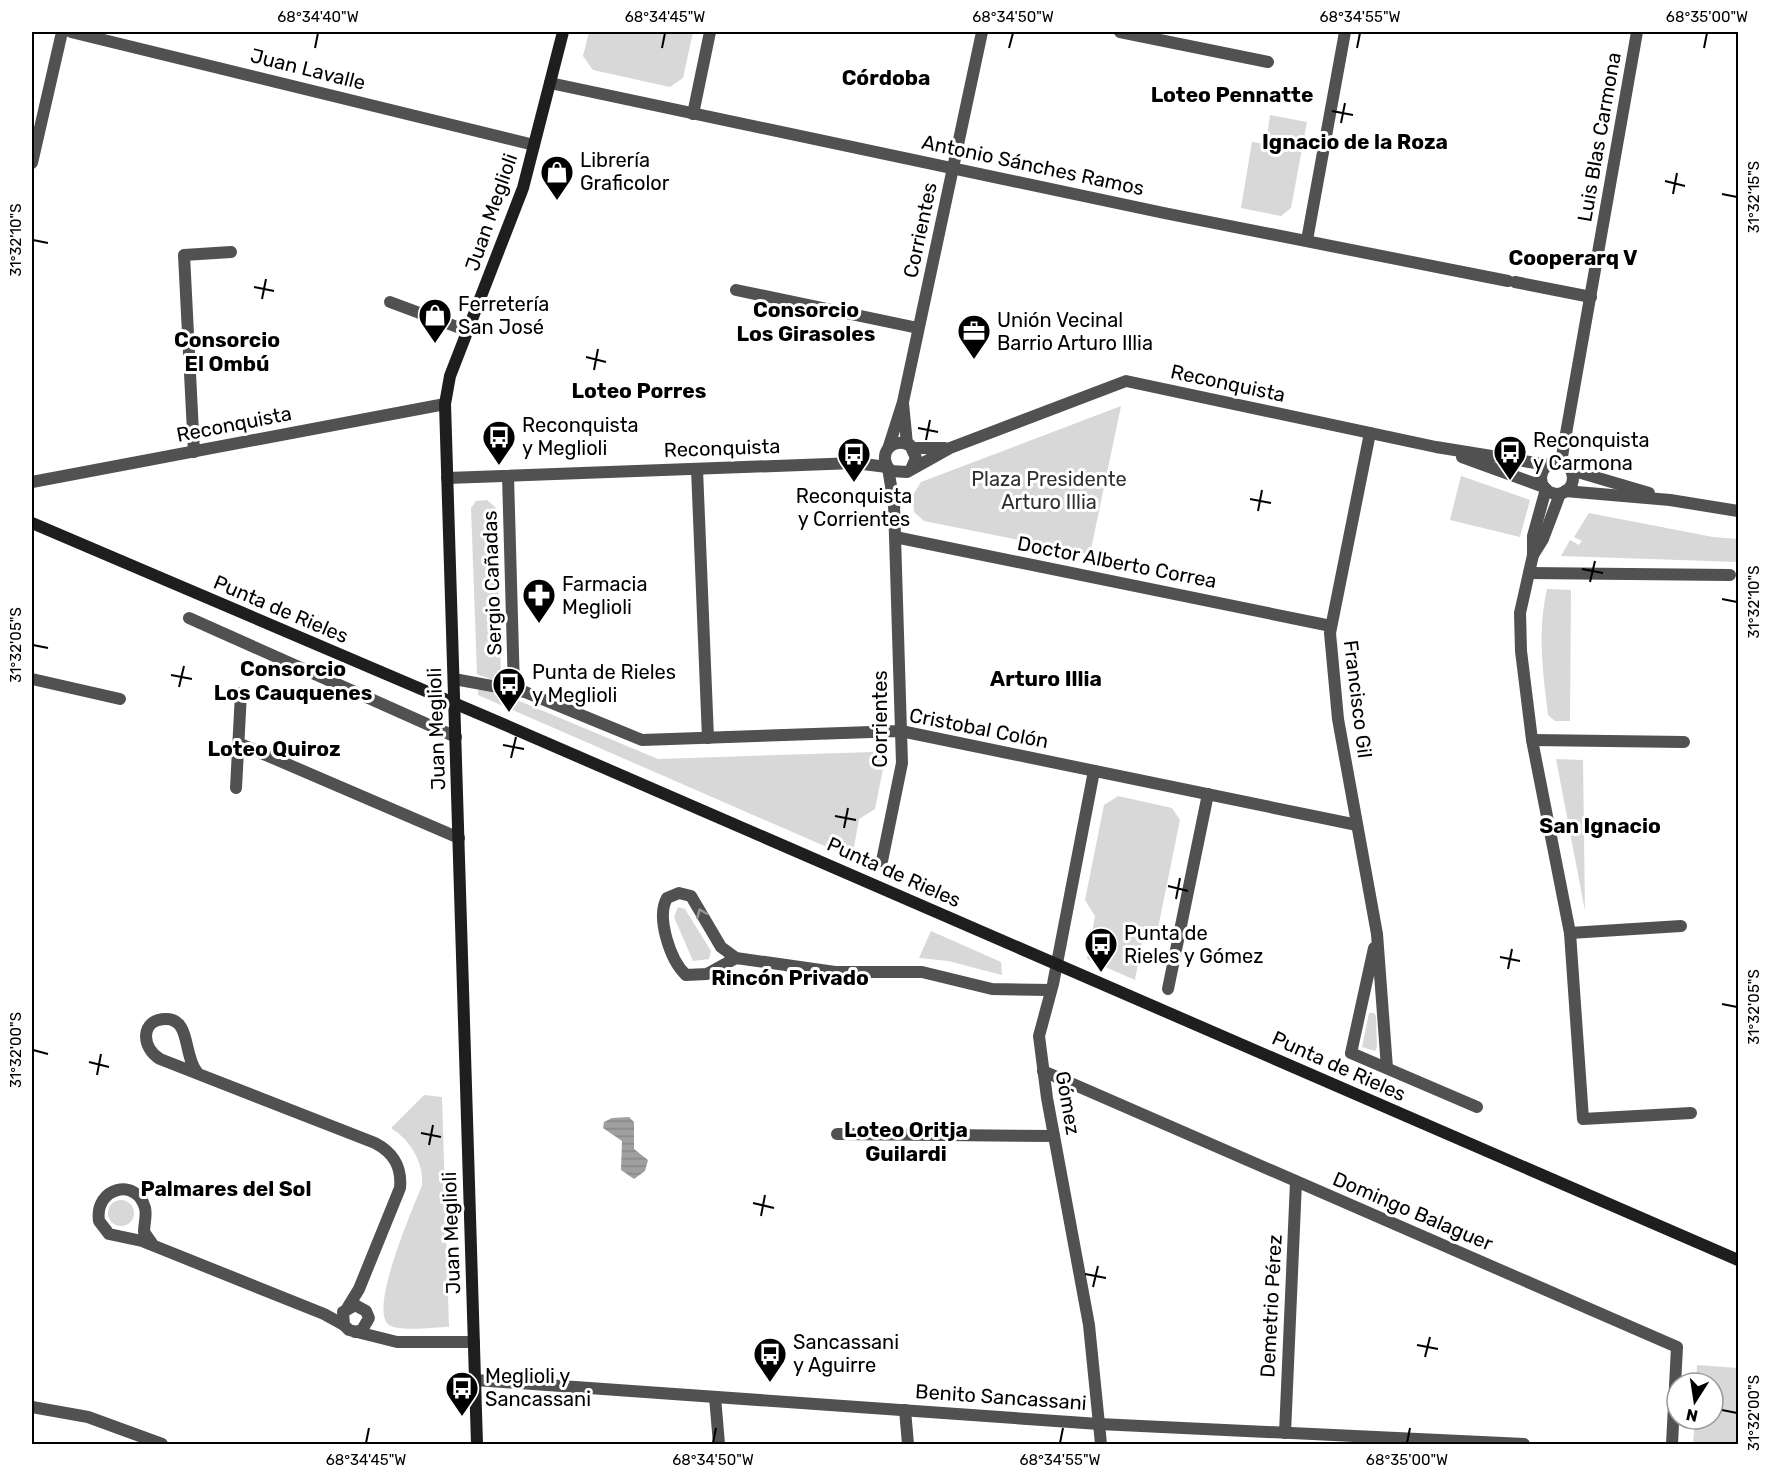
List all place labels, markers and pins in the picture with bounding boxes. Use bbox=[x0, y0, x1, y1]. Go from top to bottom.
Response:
place label: Librería Graficolor bbox=[580, 148, 670, 195]
shop icon: Librería Graficolor bbox=[539, 154, 575, 201]
place label: Ferretería San José bbox=[458, 292, 549, 339]
shop icon: Ferretería San José bbox=[417, 297, 453, 344]
place label: Unión Vecinal Barrio Arturo Illia bbox=[997, 308, 1153, 355]
office icon: Unión Vecinal Barrio Arturo Illia bbox=[956, 313, 992, 360]
place label: Reconquista y Meglioli bbox=[522, 413, 639, 460]
bus stop icon: Reconquista y Meglioli bbox=[481, 419, 517, 466]
place label: Reconquista y Carmona bbox=[1533, 428, 1650, 475]
bus stop icon: Reconquista y Carmona bbox=[1492, 434, 1528, 481]
bus stop icon: Reconquista y Corrientes bbox=[836, 436, 872, 483]
place label: Reconquista y Corrientes bbox=[796, 484, 912, 531]
place label: Farmacia Meglioli bbox=[562, 572, 648, 619]
pharmacy icon: Farmacia Meglioli bbox=[521, 577, 557, 624]
place label: Punta de Rieles y Meglioli bbox=[532, 660, 676, 707]
bus stop icon: Punta de Rieles y Meglioli bbox=[491, 666, 527, 713]
place label: Punta de Rieles y Gómez bbox=[1124, 921, 1263, 968]
bus stop icon: Punta de Rieles y Gómez bbox=[1083, 926, 1119, 973]
place label: Sancassani y Aguirre bbox=[793, 1330, 899, 1377]
bus stop icon: Sancassani y Aguirre bbox=[752, 1336, 788, 1383]
place label: Meglioli y Sancassani bbox=[485, 1364, 591, 1411]
bus stop icon: Meglioli y Sancassani bbox=[444, 1370, 480, 1417]

